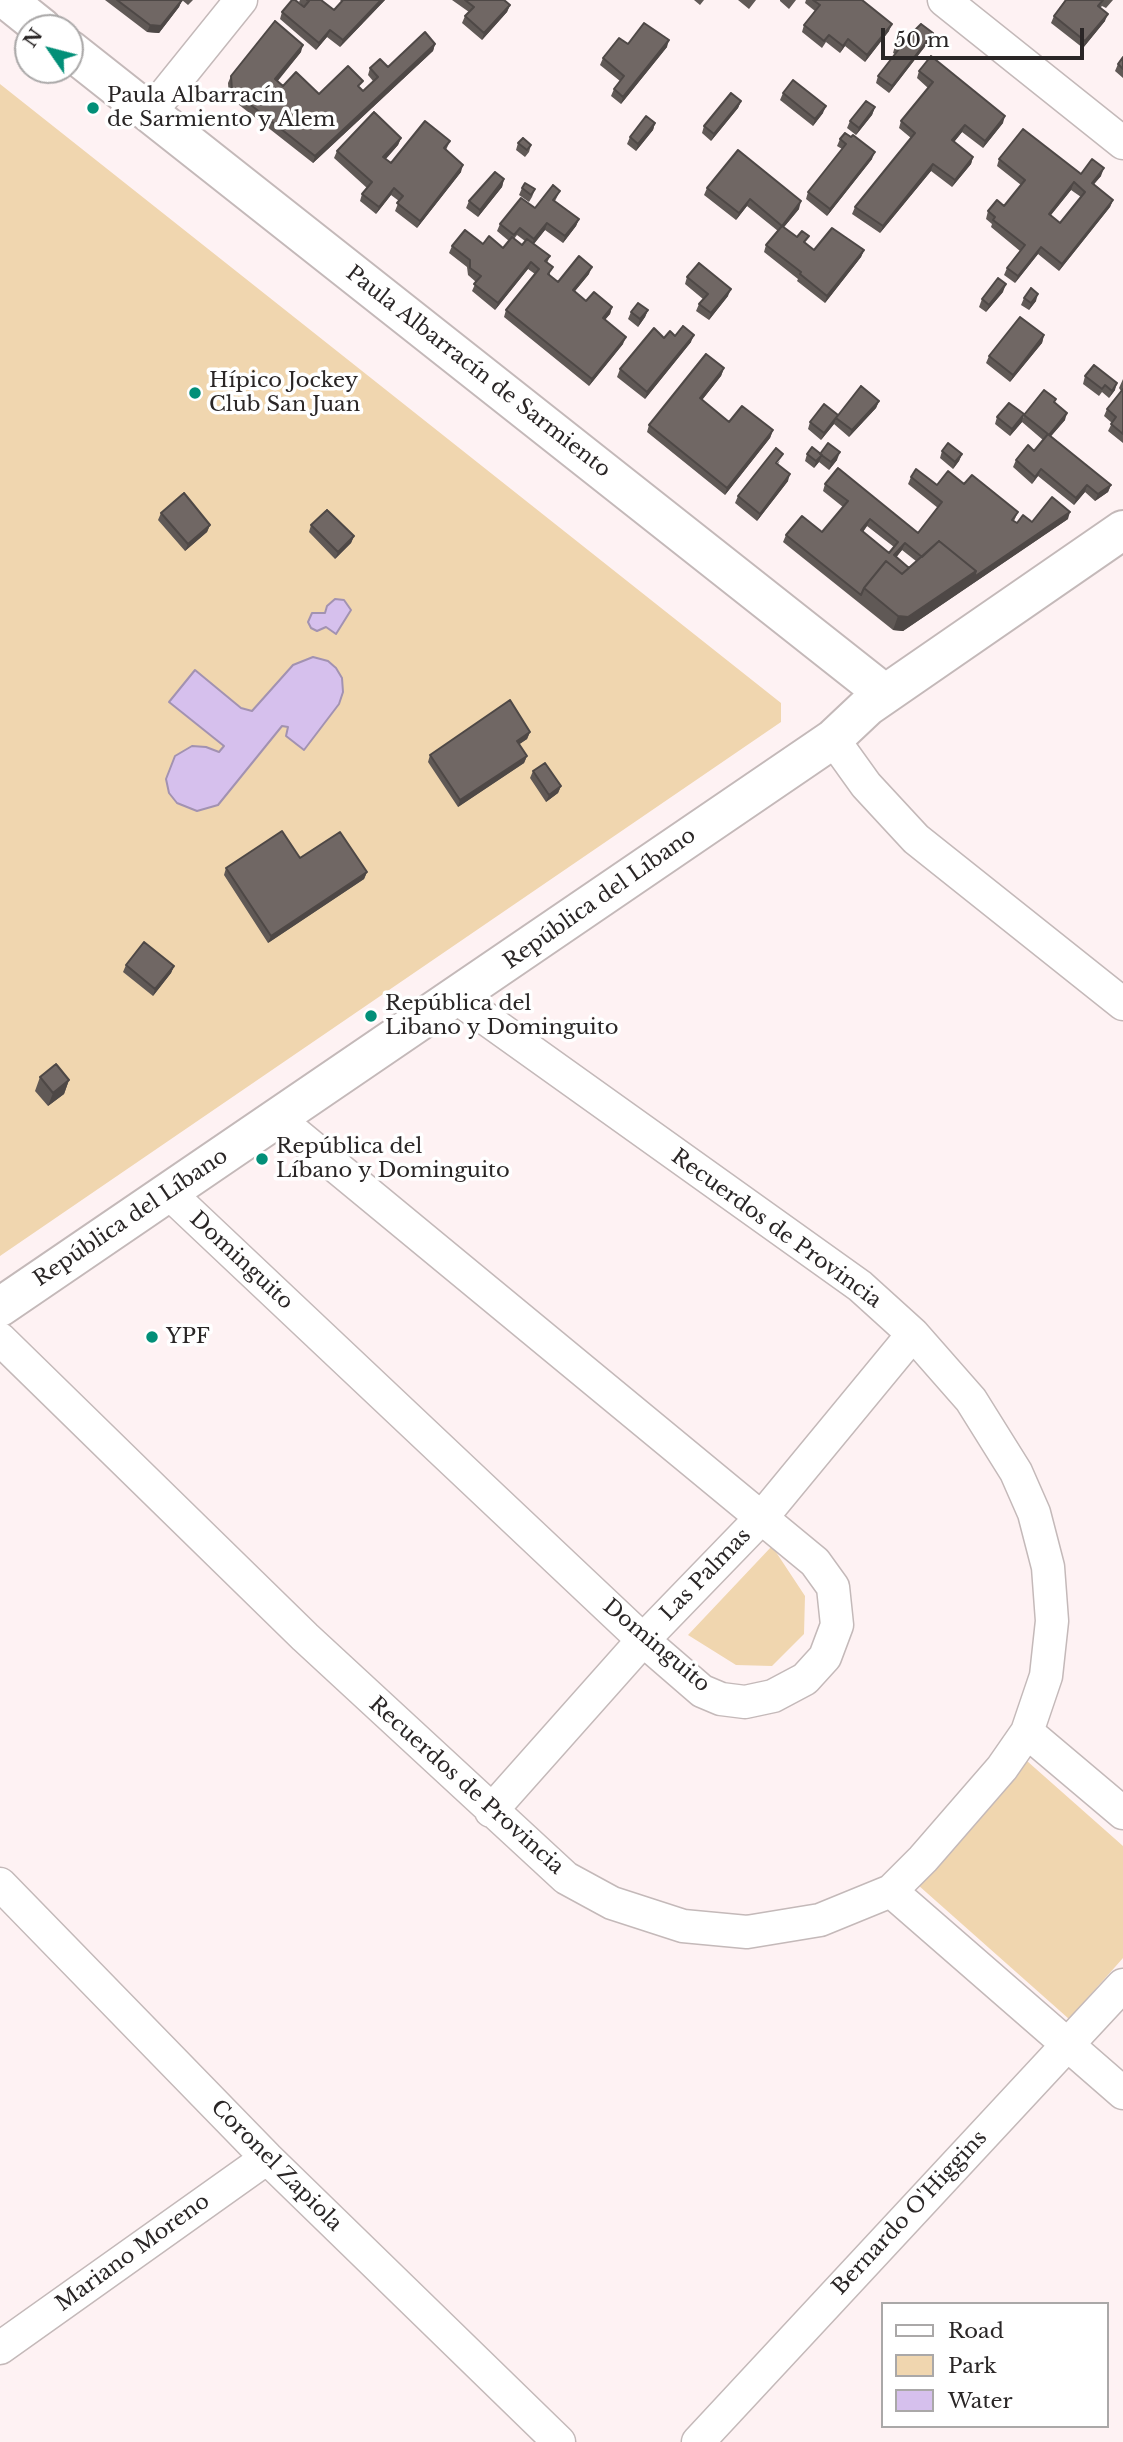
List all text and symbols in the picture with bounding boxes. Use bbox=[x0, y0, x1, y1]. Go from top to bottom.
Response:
north arrow bbox=[14, 14, 84, 84]
scale bar bbox=[885, 14, 1088, 58]
text: N bbox=[18, 24, 48, 52]
text: 50 m bbox=[894, 27, 949, 53]
place label: Paula Albarracín de Sarmiento y Alem bbox=[107, 83, 335, 133]
marker: Paula Albarracín de Sarmiento y Alem bbox=[85, 100, 101, 116]
street label: Paula Albarracín de Sarmiento bbox=[341, 261, 615, 483]
place label: Hípico Jockey Club San Juan bbox=[209, 368, 360, 418]
marker: Hípico Jockey Club San Juan bbox=[187, 385, 203, 401]
street label: República del Líbano bbox=[499, 823, 701, 975]
place label: República del Libano y Dominguito bbox=[385, 991, 618, 1041]
marker: República del Libano y Dominguito bbox=[363, 1008, 379, 1024]
place label: República del Líbano y Dominguito bbox=[276, 1134, 510, 1184]
street label: República del Líbano bbox=[29, 1144, 233, 1292]
street label: Recuerdos de Provincia bbox=[666, 1144, 886, 1314]
marker: República del Líbano y Dominguito bbox=[254, 1151, 270, 1167]
street label: Dominguito bbox=[184, 1207, 298, 1315]
place label: YPF bbox=[166, 1324, 210, 1350]
marker: YPF bbox=[144, 1329, 160, 1345]
street label: Las Palmas bbox=[656, 1524, 756, 1626]
street label: Dominguito bbox=[597, 1594, 715, 1698]
street label: Recuerdos de Provincia bbox=[363, 1692, 569, 1880]
street label: Coronel Zapiola bbox=[205, 2095, 347, 2237]
street label: Bernardo O'Higgins bbox=[827, 2126, 993, 2300]
street label: Mariano Moreno bbox=[51, 2189, 215, 2317]
legend bbox=[881, 2302, 1109, 2428]
text: Road bbox=[948, 2318, 1004, 2344]
text: Park bbox=[948, 2353, 997, 2379]
text: Water bbox=[948, 2388, 1012, 2414]

